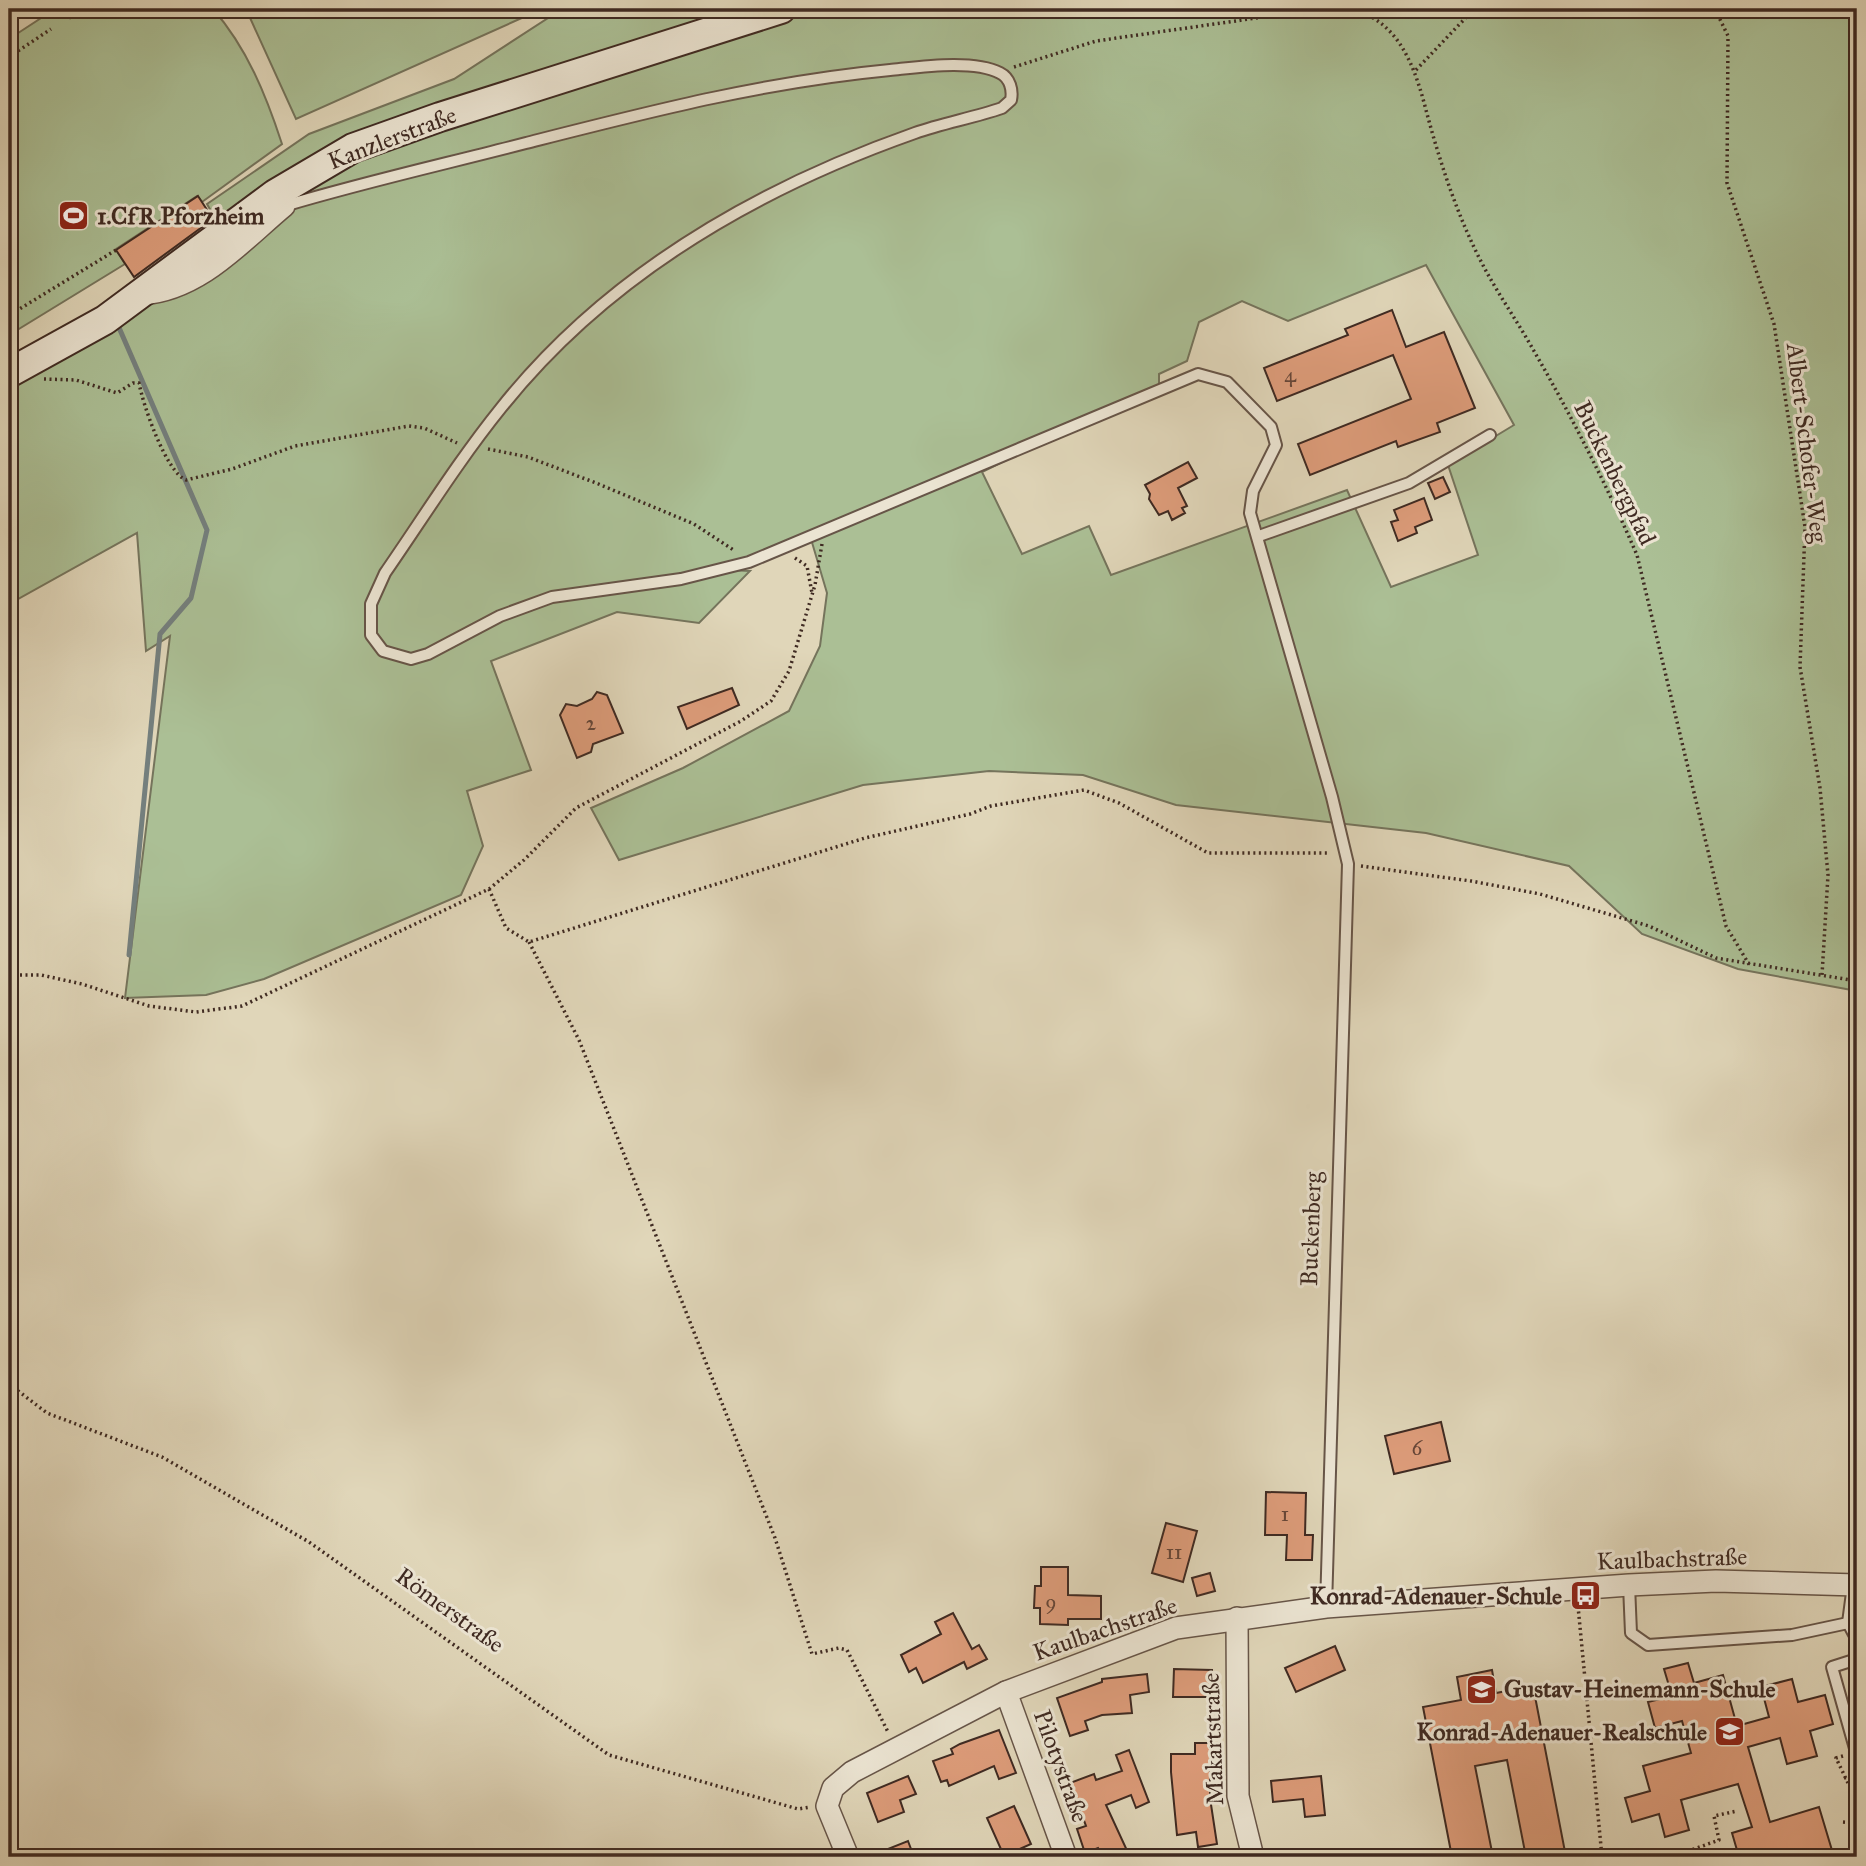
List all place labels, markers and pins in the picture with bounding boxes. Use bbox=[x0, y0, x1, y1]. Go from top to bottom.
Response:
sports icon: 1.CfR Pforzheim bbox=[57, 199, 91, 233]
place label: 1.CfR Pforzheim bbox=[97, 201, 265, 231]
bus stop icon: Konrad-Adenauer-Schule bbox=[1568, 1579, 1602, 1613]
place label: Konrad-Adenauer-Schule bbox=[1310, 1581, 1562, 1611]
school or university icon: Gustav-Heinemann-Schule bbox=[1464, 1672, 1498, 1706]
place label: Gustav-Heinemann-Schule bbox=[1504, 1674, 1776, 1704]
school or university icon: Konrad-Adenauer-Realschule bbox=[1713, 1715, 1747, 1749]
place label: Konrad-Adenauer-Realschule bbox=[1417, 1717, 1707, 1747]

